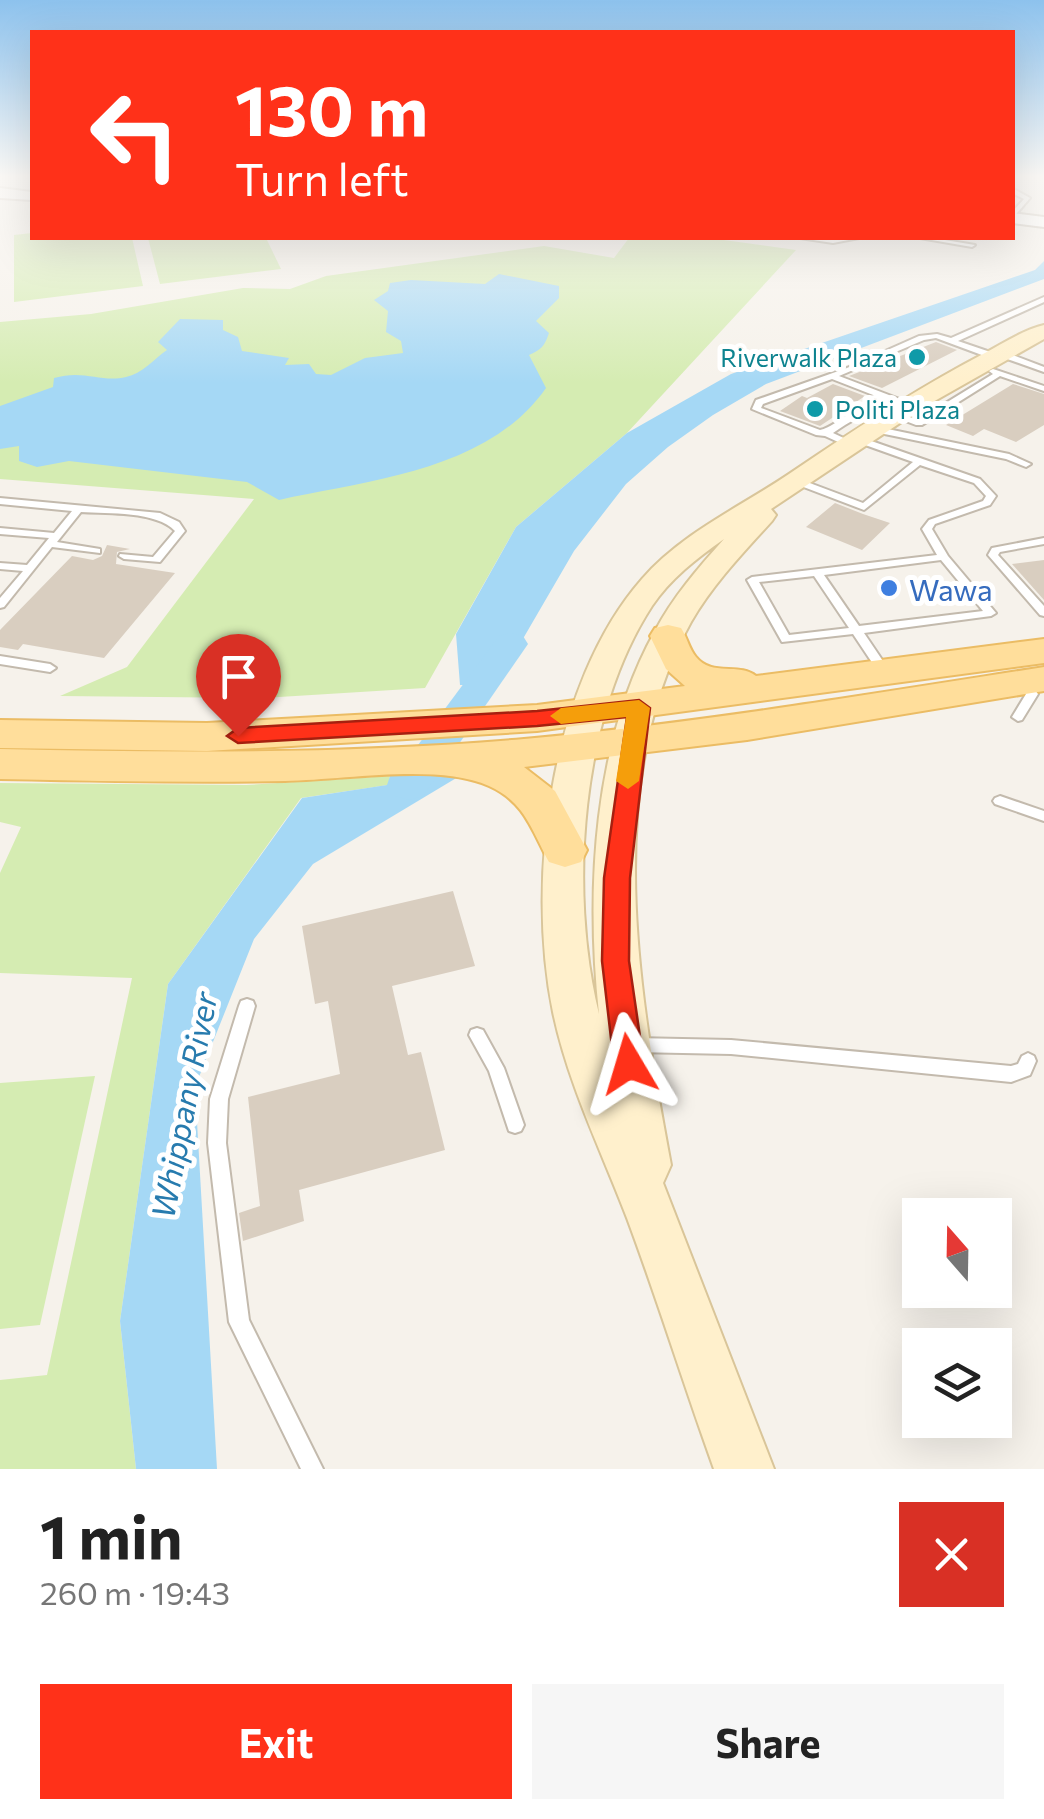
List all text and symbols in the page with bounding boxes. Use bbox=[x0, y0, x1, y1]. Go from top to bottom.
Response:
text: 130 m bbox=[235, 65, 428, 150]
icon: left bbox=[70, 70, 200, 200]
text: Turn left bbox=[235, 150, 409, 205]
place label: Riverwalk Plaza bbox=[720, 342, 897, 372]
marker: Riverwalk Plaza bbox=[906, 346, 928, 368]
place label: Politi Plaza bbox=[835, 394, 960, 424]
marker: Politi Plaza bbox=[804, 398, 826, 420]
place label: Wawa bbox=[909, 570, 993, 607]
marker: Wawa bbox=[878, 577, 900, 599]
pin bbox=[196, 634, 281, 737]
icon: arrive bbox=[211, 649, 266, 704]
water label: Whippany River bbox=[141, 987, 225, 1222]
position arrow bbox=[577, 1012, 681, 1116]
north arrow bbox=[902, 1198, 1012, 1308]
map controls bbox=[902, 1198, 1012, 1438]
button: layers bbox=[902, 1328, 1012, 1438]
text: 1 min bbox=[40, 1498, 182, 1571]
button: close bbox=[899, 1502, 1004, 1607]
text: 260 m · 19:43 bbox=[40, 1572, 230, 1612]
button: Exit bbox=[40, 1684, 512, 1799]
button: Share bbox=[532, 1684, 1004, 1799]

